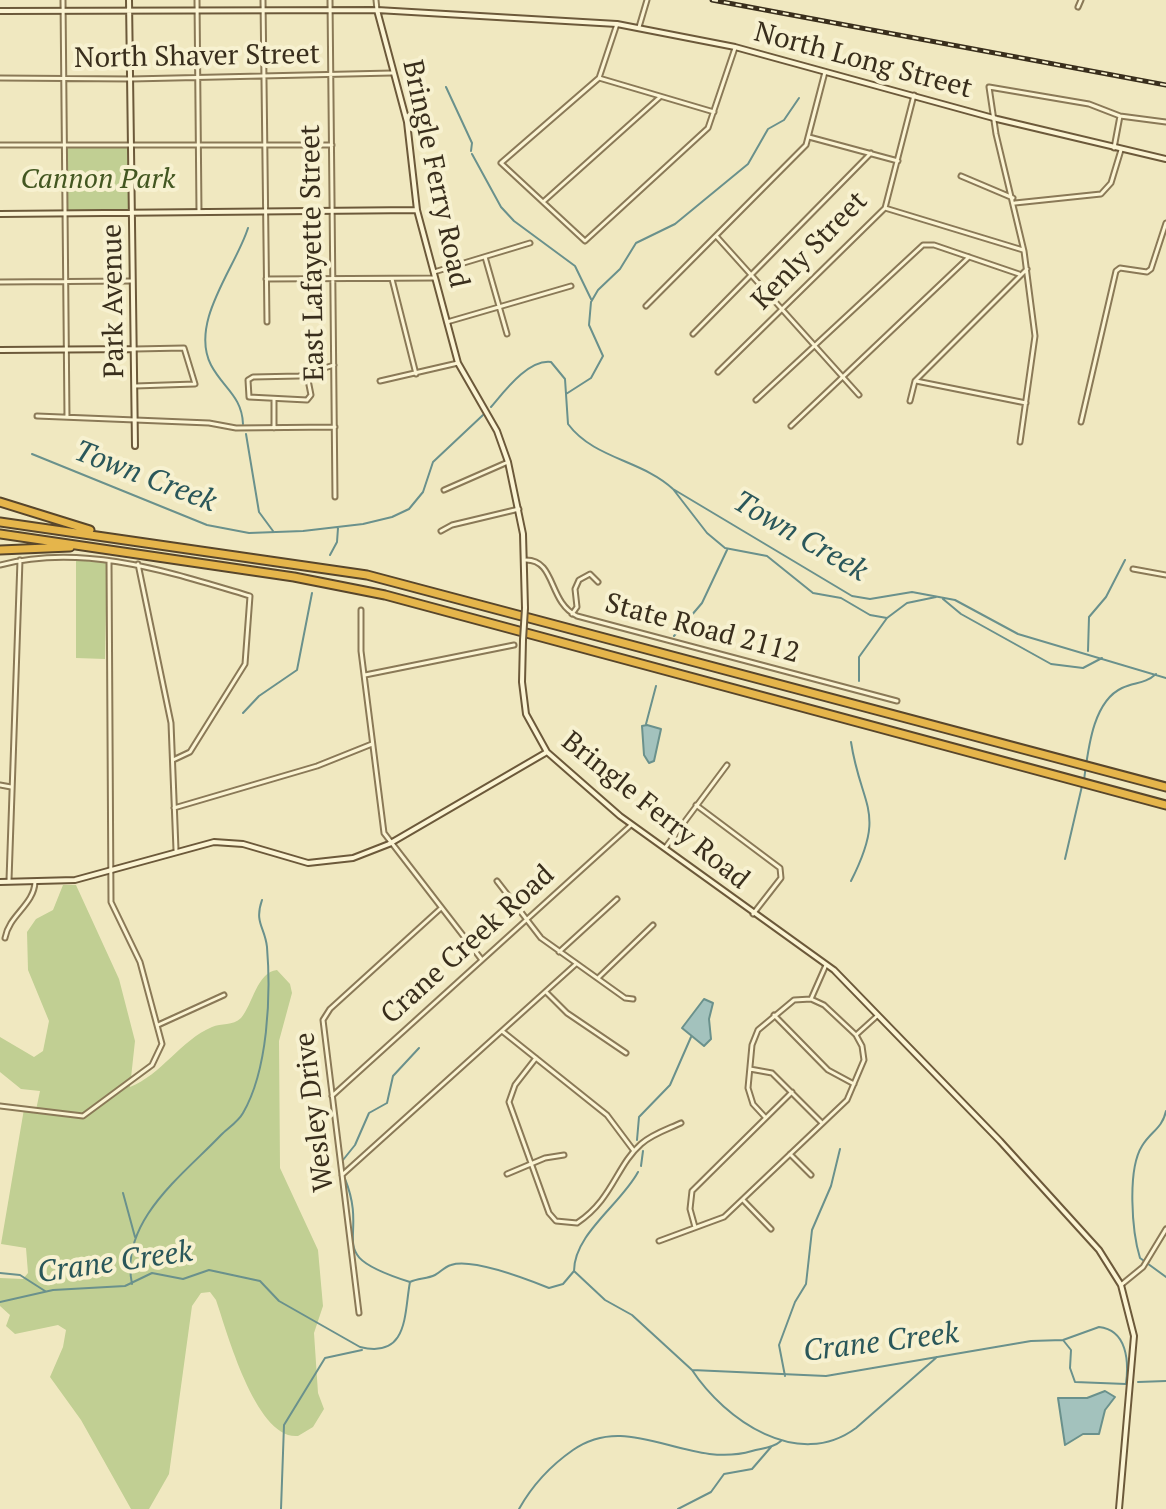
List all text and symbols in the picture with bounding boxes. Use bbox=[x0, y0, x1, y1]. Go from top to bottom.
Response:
street label: North Long Street bbox=[750, 16, 976, 106]
street label: North Shaver Street bbox=[74, 38, 320, 76]
street label: Bringle Ferry Road bbox=[394, 57, 476, 291]
street label: East Lafayette Street bbox=[294, 124, 332, 382]
park label: Cannon Park bbox=[21, 163, 175, 197]
street label: Kenly Street bbox=[745, 185, 875, 317]
street label: Park Avenue bbox=[96, 223, 132, 379]
water label: Town Creek bbox=[69, 433, 221, 521]
water label: Town Creek bbox=[726, 484, 874, 590]
street label: State Road 2112 bbox=[601, 587, 803, 671]
street label: Bringle Ferry Road bbox=[554, 725, 756, 897]
street label: Crane Creek Road bbox=[375, 859, 561, 1031]
street label: Wesley Drive bbox=[289, 1030, 341, 1194]
water label: Crane Creek bbox=[35, 1234, 195, 1292]
water label: Crane Creek bbox=[801, 1316, 961, 1370]

